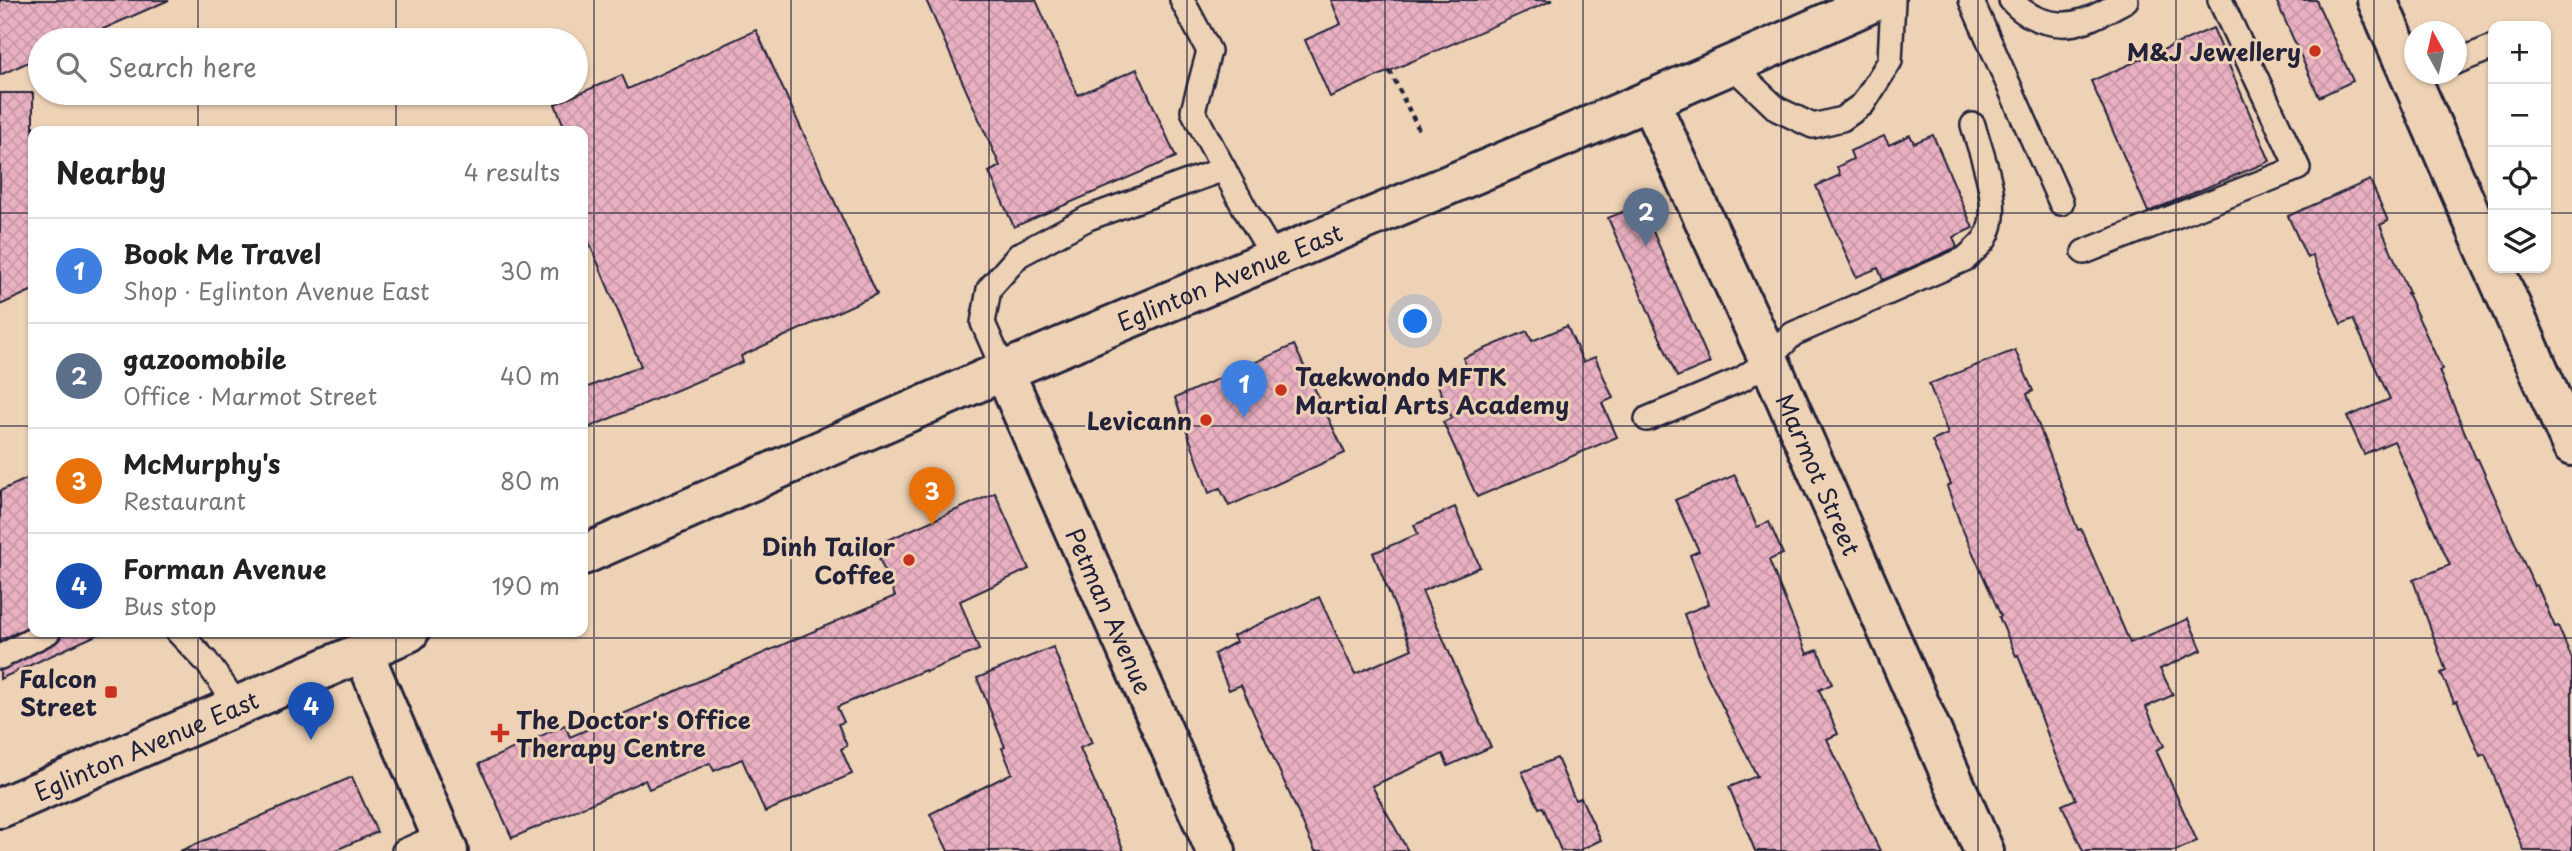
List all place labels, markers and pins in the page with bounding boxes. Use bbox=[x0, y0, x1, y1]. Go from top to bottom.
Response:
place label: M&J Jewellery bbox=[2127, 33, 2301, 69]
marker: M&J Jewellery bbox=[2307, 43, 2323, 59]
pin: 2 bbox=[1623, 188, 1669, 246]
place label: Taekwondo MFTK Martial Arts Academy bbox=[1295, 358, 1569, 422]
pin: 1 bbox=[1221, 360, 1267, 418]
marker: Taekwondo MFTK Martial Arts Academy bbox=[1273, 382, 1289, 398]
place label: Levicann bbox=[1087, 402, 1192, 438]
marker: Levicann bbox=[1198, 412, 1214, 428]
pin: 3 bbox=[909, 467, 955, 525]
place label: Dinh Tailor Coffee bbox=[762, 528, 896, 592]
marker: Dinh Tailor Coffee bbox=[901, 552, 917, 568]
place label: Falcon Street bbox=[19, 660, 97, 724]
pin: 4 bbox=[288, 682, 334, 740]
marker: Falcon Street bbox=[103, 684, 119, 700]
place label: The Doctor's Office Therapy Centre bbox=[516, 701, 751, 765]
marker: The Doctor's Office Therapy Centre bbox=[490, 723, 510, 743]

